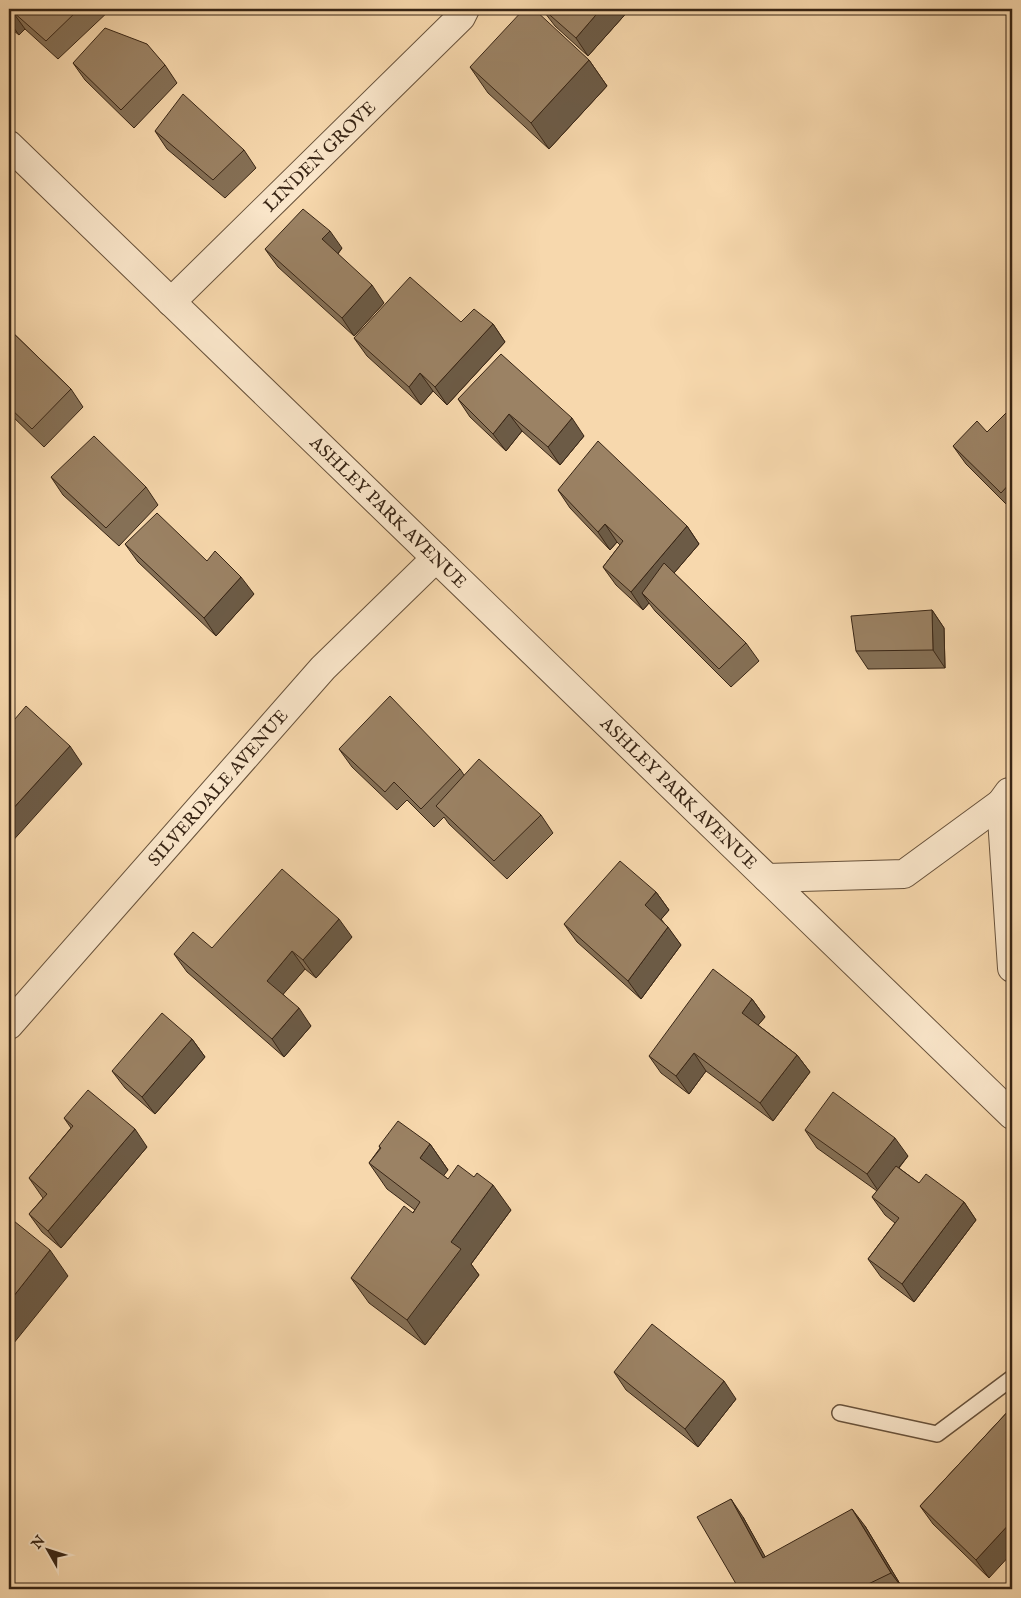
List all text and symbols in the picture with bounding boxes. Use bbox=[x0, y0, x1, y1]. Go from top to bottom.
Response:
street label: LINDEN GROVE bbox=[259, 97, 382, 218]
street label: ASHLEY PARK AVENUE bbox=[303, 431, 471, 594]
street label: SILVERDALE AVENUE bbox=[144, 705, 294, 872]
street label: ASHLEY PARK AVENUE bbox=[594, 712, 761, 875]
north arrow bbox=[22, 1526, 72, 1576]
text: N bbox=[27, 1532, 49, 1554]

